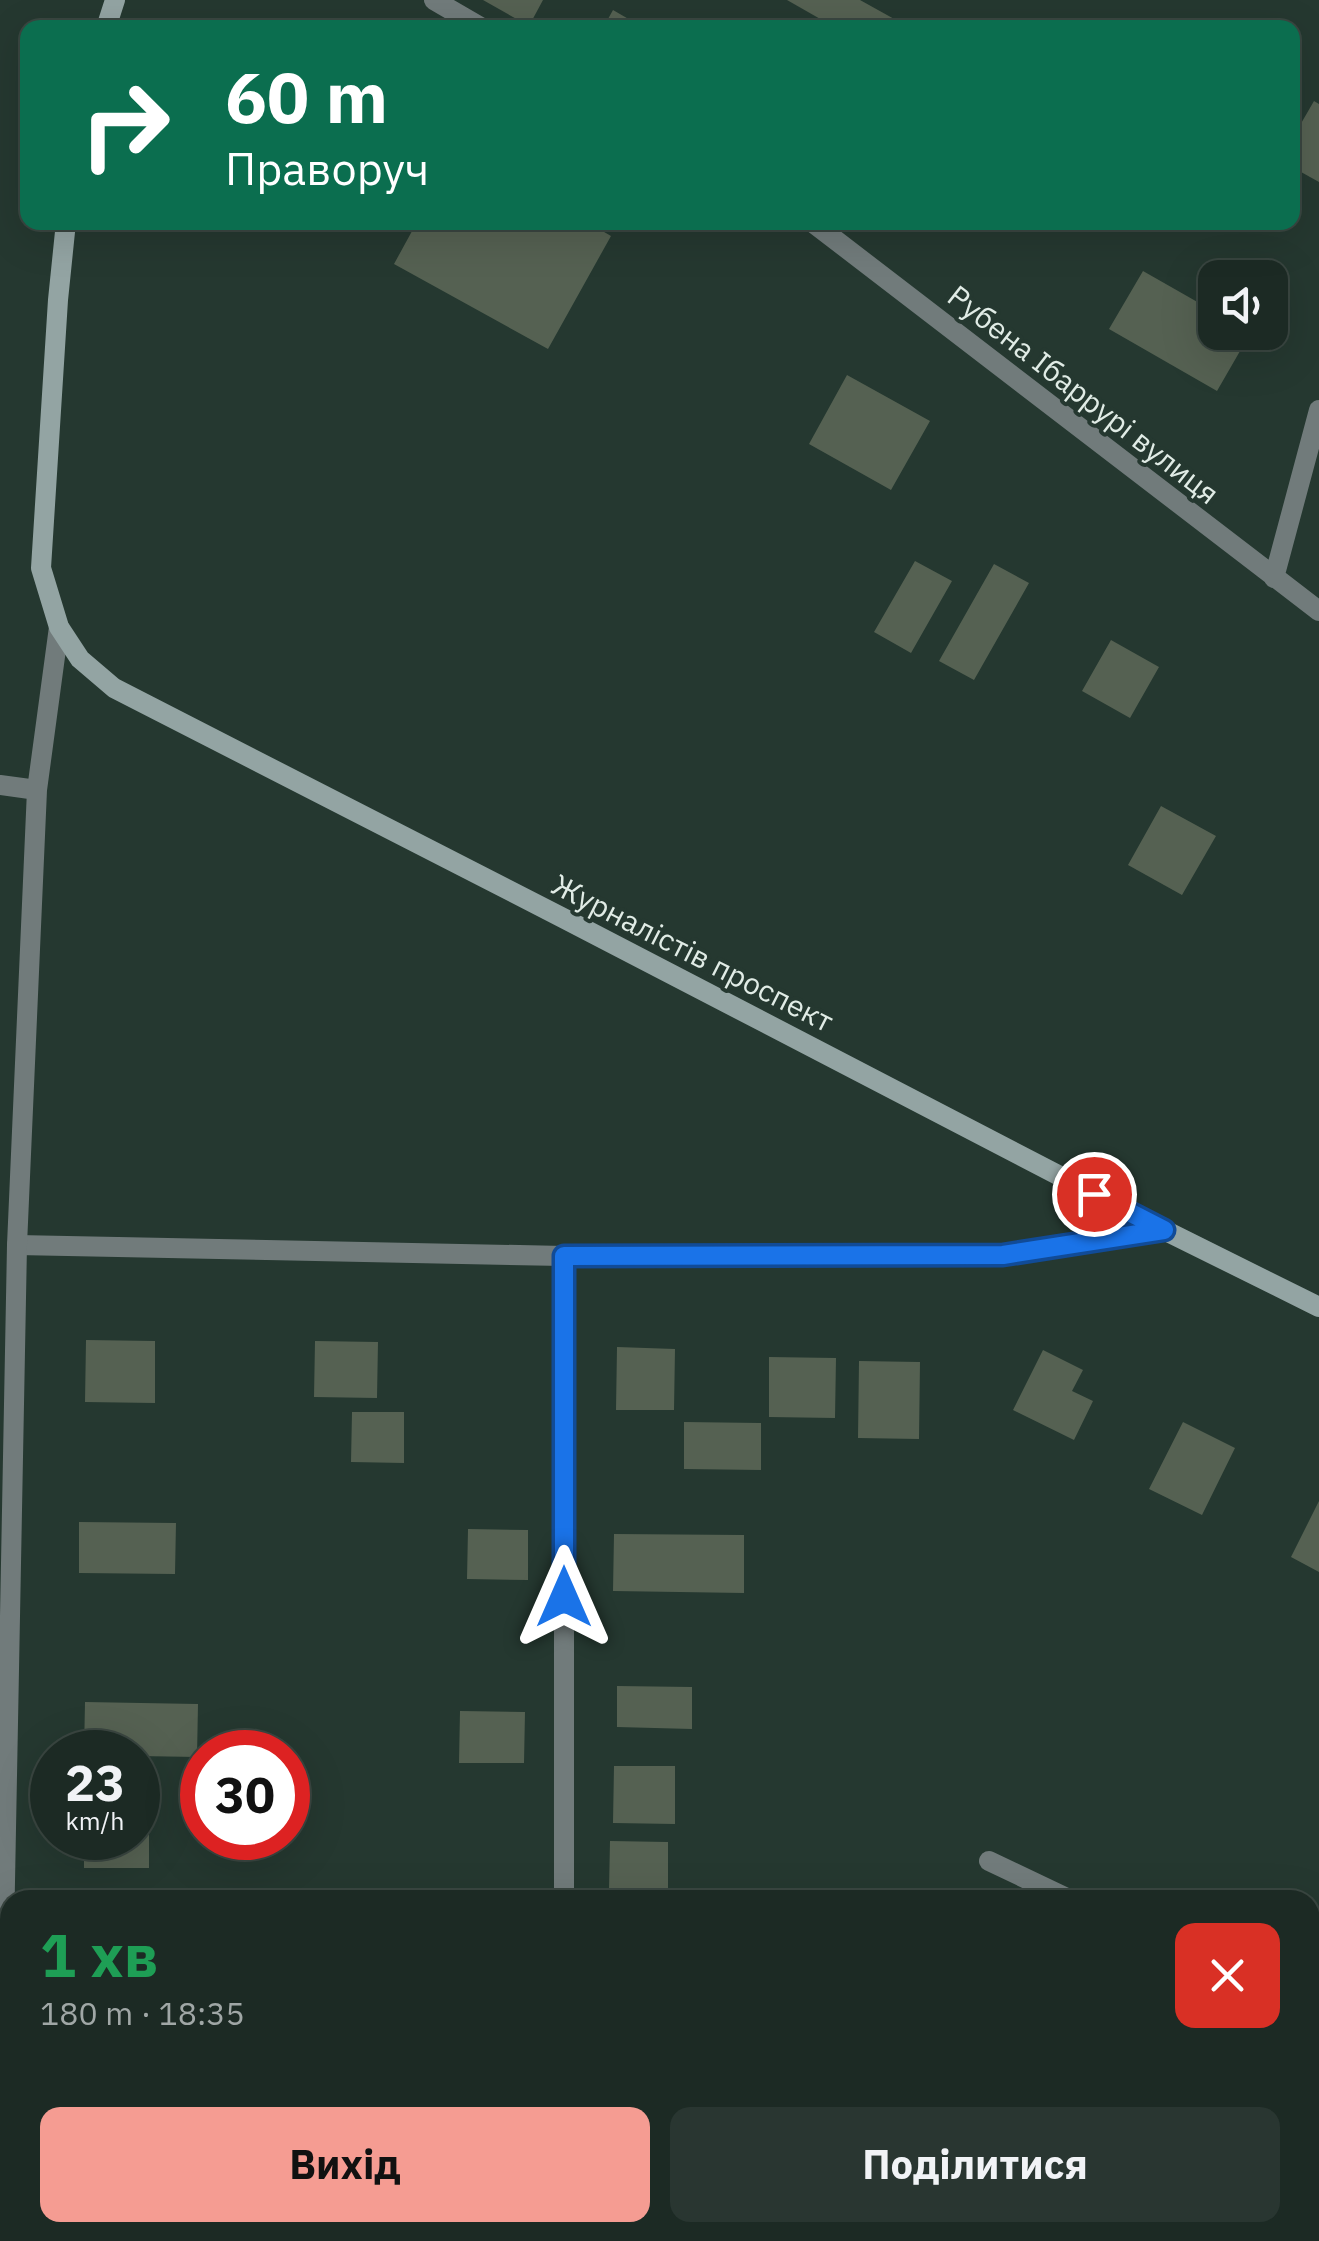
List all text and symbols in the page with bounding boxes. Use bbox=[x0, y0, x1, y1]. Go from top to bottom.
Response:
text: 60 m bbox=[225, 51, 388, 142]
icon: right bbox=[60, 60, 190, 190]
text: Праворуч bbox=[225, 139, 429, 197]
map controls bbox=[1198, 260, 1288, 350]
button: sound bbox=[1198, 260, 1288, 350]
street label: Рубена Ібаррурі вулиця bbox=[940, 276, 1228, 512]
street label: Журналістів проспект bbox=[546, 864, 840, 1040]
pin bbox=[1052, 1152, 1137, 1237]
icon: arrive bbox=[1067, 1167, 1122, 1222]
position arrow bbox=[512, 1545, 616, 1649]
speed limit sign: 30 bbox=[180, 1730, 310, 1860]
text: 23 bbox=[65, 1750, 125, 1815]
text: km/h bbox=[66, 1804, 124, 1837]
text: 1 хв bbox=[40, 1915, 158, 1994]
button: close bbox=[1175, 1923, 1280, 2028]
text: 180 m · 18:35 bbox=[40, 1992, 245, 2034]
button: Вихід bbox=[40, 2107, 650, 2222]
button: Поділитися bbox=[670, 2107, 1280, 2222]

